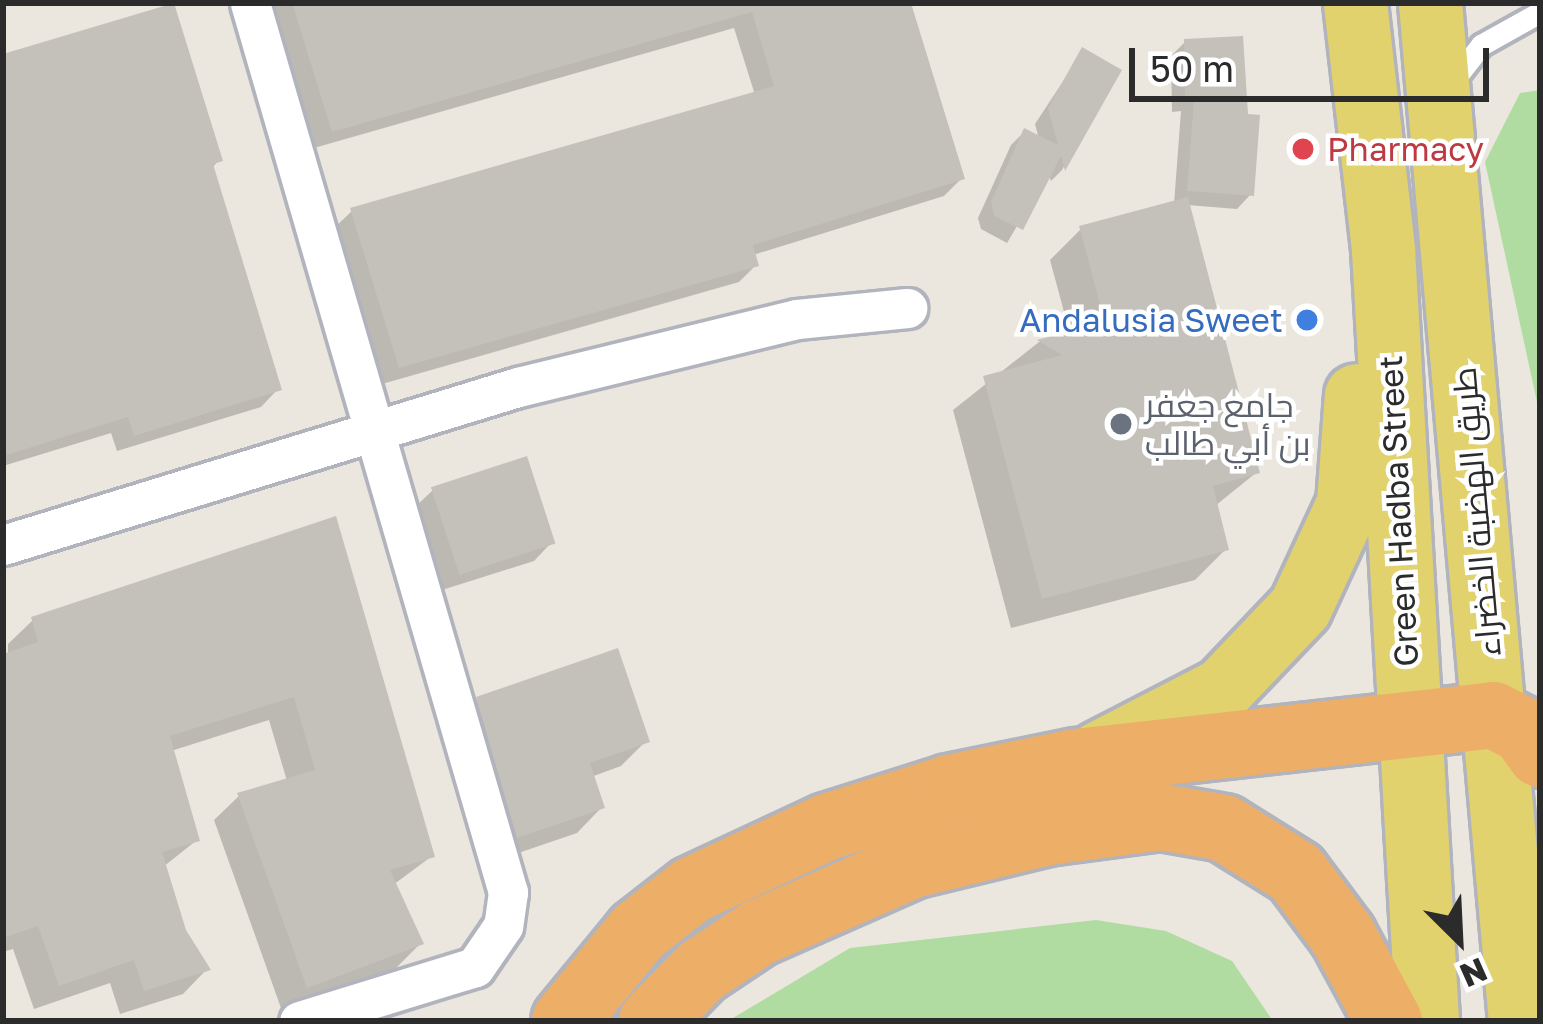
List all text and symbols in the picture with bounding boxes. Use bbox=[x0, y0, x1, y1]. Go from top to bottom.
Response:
scale bar bbox=[1135, 24, 1495, 98]
text: 50 m bbox=[1150, 47, 1234, 90]
place label: Pharmacy bbox=[1327, 129, 1484, 169]
marker: Pharmacy bbox=[1290, 136, 1316, 162]
place label: Andalusia Sweet bbox=[1019, 300, 1283, 340]
marker: Andalusia Sweet bbox=[1294, 307, 1320, 333]
street label: Green Hadba Street bbox=[1370, 354, 1426, 668]
street label: طريق الهضبة الخضراء bbox=[1444, 366, 1508, 658]
place label: جامع جعفر بن أبي طالب bbox=[1145, 385, 1311, 463]
marker: جامع جعفر بن أبي طالب bbox=[1108, 411, 1134, 437]
north arrow bbox=[1399, 880, 1519, 1000]
text: N bbox=[1454, 950, 1493, 996]

